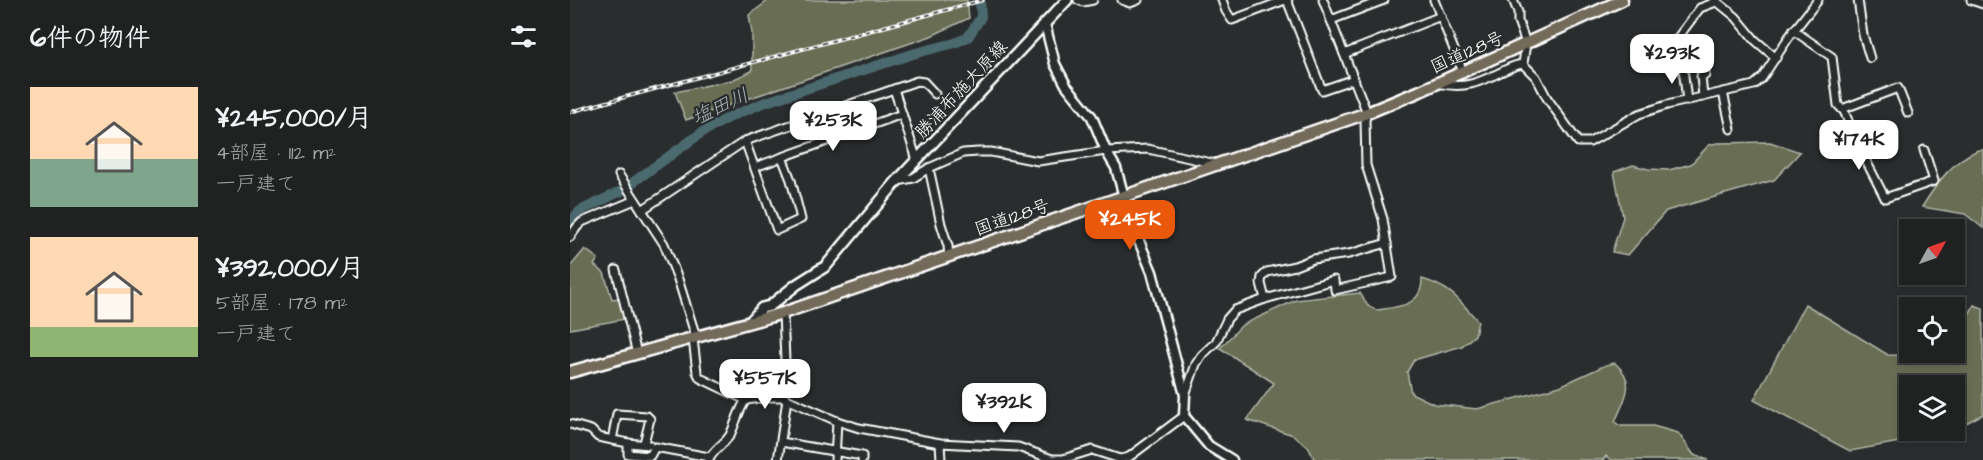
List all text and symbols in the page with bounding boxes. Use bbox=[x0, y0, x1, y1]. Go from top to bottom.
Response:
text: 6件の物件 bbox=[30, 20, 150, 56]
icon: filters bbox=[507, 20, 540, 53]
street label: 国道128号 bbox=[1426, 25, 1508, 80]
pin: ¥293K bbox=[1630, 34, 1714, 85]
street label: 勝浦布施大原線 bbox=[909, 35, 1013, 144]
text: ¥293K bbox=[1644, 39, 1700, 67]
water label: 塩田川 bbox=[687, 82, 754, 132]
text: ¥245,000/月 bbox=[216, 100, 373, 136]
pin: ¥253K bbox=[791, 101, 875, 152]
text: ¥253K bbox=[804, 106, 862, 134]
icon: home bbox=[78, 111, 150, 183]
pin: ¥174K bbox=[1817, 120, 1901, 171]
text: ¥174K bbox=[1833, 125, 1885, 153]
text: 4部屋 · 112 m² bbox=[216, 139, 336, 167]
text: 一戸建て bbox=[216, 170, 296, 198]
street label: 国道128号 bbox=[971, 193, 1053, 242]
pin: ¥245K bbox=[1088, 200, 1172, 251]
text: ¥245K bbox=[1099, 205, 1161, 233]
north arrow bbox=[1899, 219, 1965, 285]
map controls bbox=[1899, 219, 1965, 441]
text: ¥392,000/月 bbox=[216, 250, 364, 286]
icon: home bbox=[78, 261, 150, 333]
text: 5部屋 · 178 m² bbox=[216, 289, 348, 317]
button: locate bbox=[1899, 297, 1965, 363]
text: 一戸建て bbox=[216, 320, 296, 348]
pin: ¥557K bbox=[723, 359, 807, 410]
text: ¥557K bbox=[733, 364, 797, 392]
button: layers bbox=[1899, 375, 1965, 441]
pin: ¥392K bbox=[962, 383, 1046, 434]
text: ¥392K bbox=[976, 388, 1032, 416]

